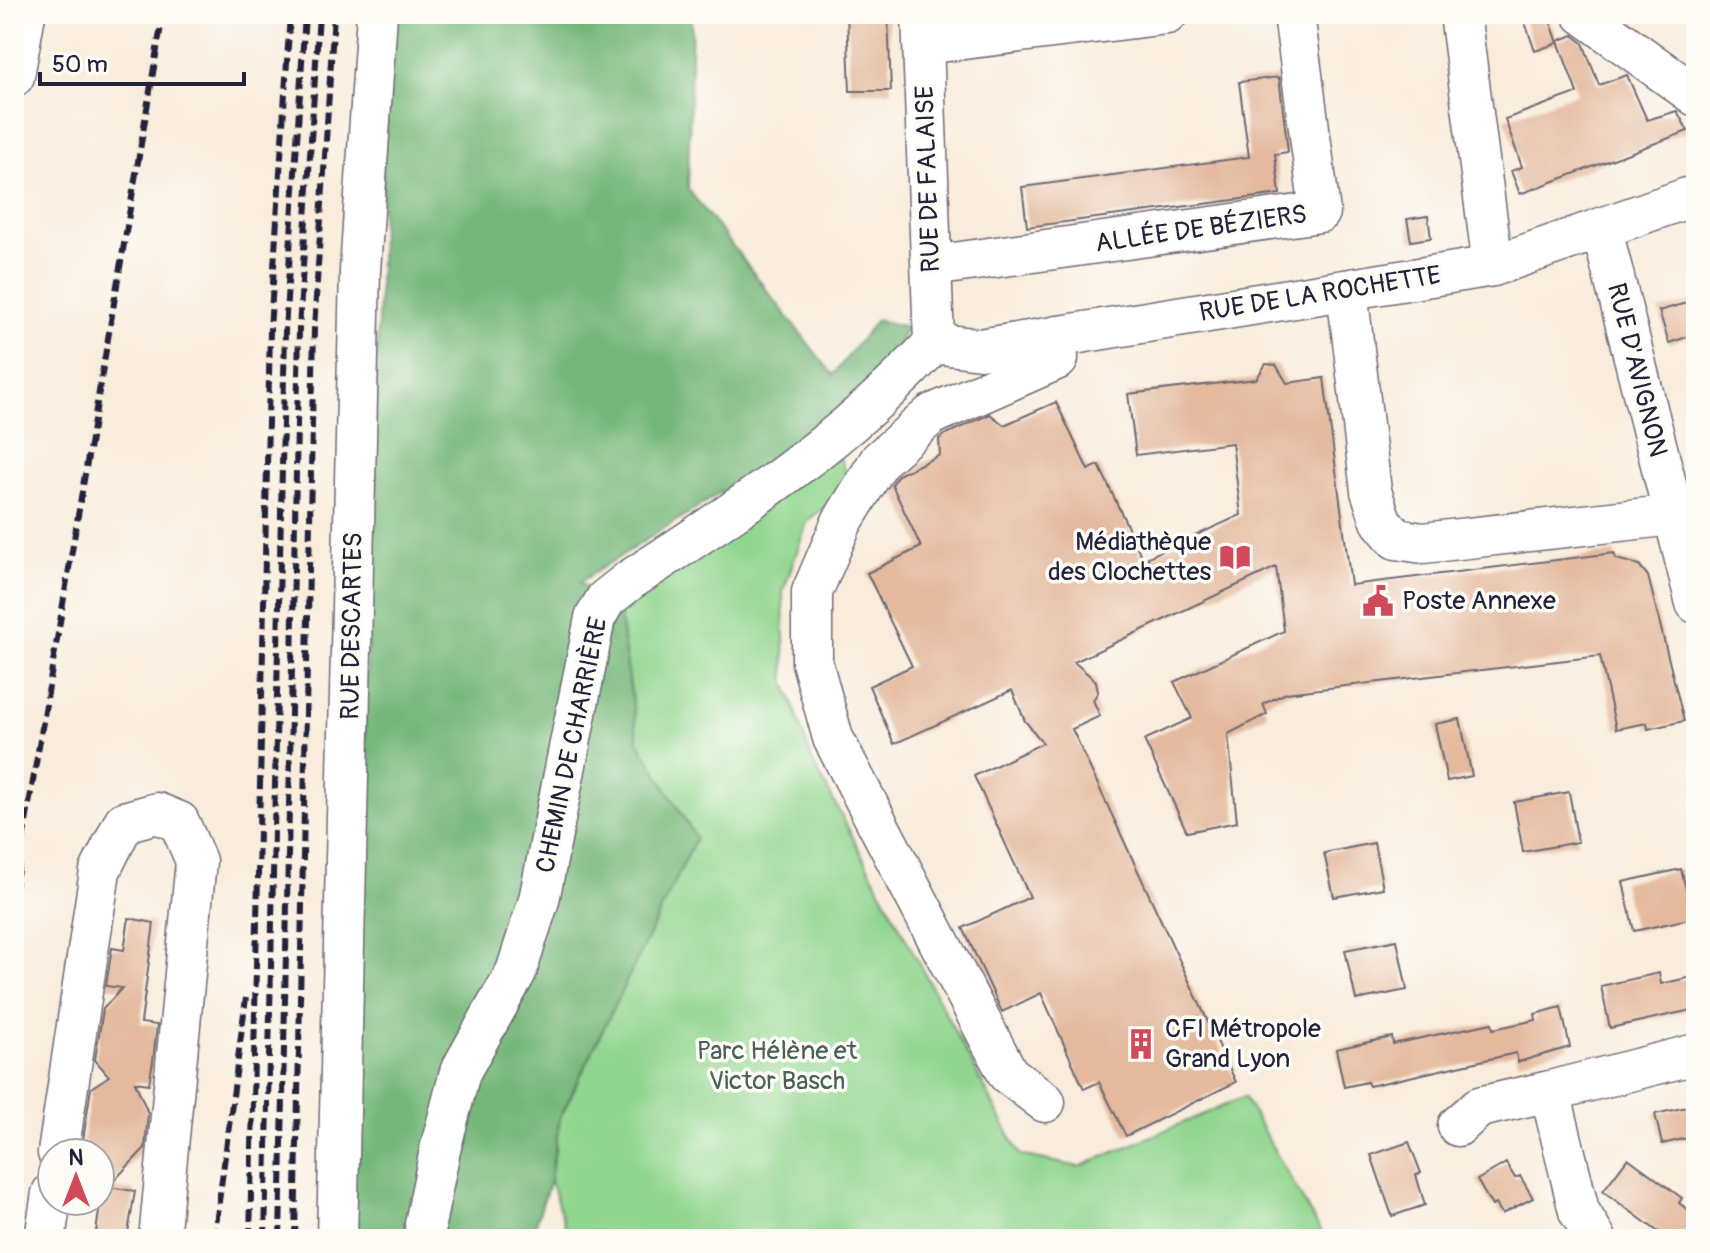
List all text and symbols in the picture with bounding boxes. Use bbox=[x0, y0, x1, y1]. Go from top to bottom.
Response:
scale bar bbox=[40, 36, 244, 86]
text: 50 m bbox=[52, 50, 108, 79]
street label: RUE DE FALAISE bbox=[909, 85, 947, 273]
street label: ALLÉE DE BÉZIERS bbox=[1093, 198, 1309, 260]
street label: RUE DE LA ROCHETTE bbox=[1197, 259, 1443, 329]
street label: RUE D'AVIGNON bbox=[1600, 280, 1674, 460]
place label: Médiathèque des Clochettes bbox=[1048, 526, 1211, 588]
street label: RUE DESCARTES bbox=[334, 532, 370, 720]
library icon: Médiathèque des Clochettes bbox=[1218, 540, 1252, 574]
public building icon: Poste Annexe bbox=[1361, 584, 1395, 618]
place label: Poste Annexe bbox=[1402, 585, 1556, 617]
street label: CHEMIN DE CHARRIÈRE bbox=[529, 614, 615, 876]
place label: CFI Métropole Grand Lyon bbox=[1165, 1013, 1321, 1075]
building icon: CFI Métropole Grand Lyon bbox=[1124, 1027, 1158, 1061]
park label: Parc Hélène et Victor Basch bbox=[697, 1035, 858, 1097]
north arrow bbox=[36, 1137, 116, 1217]
text: N bbox=[69, 1144, 84, 1172]

